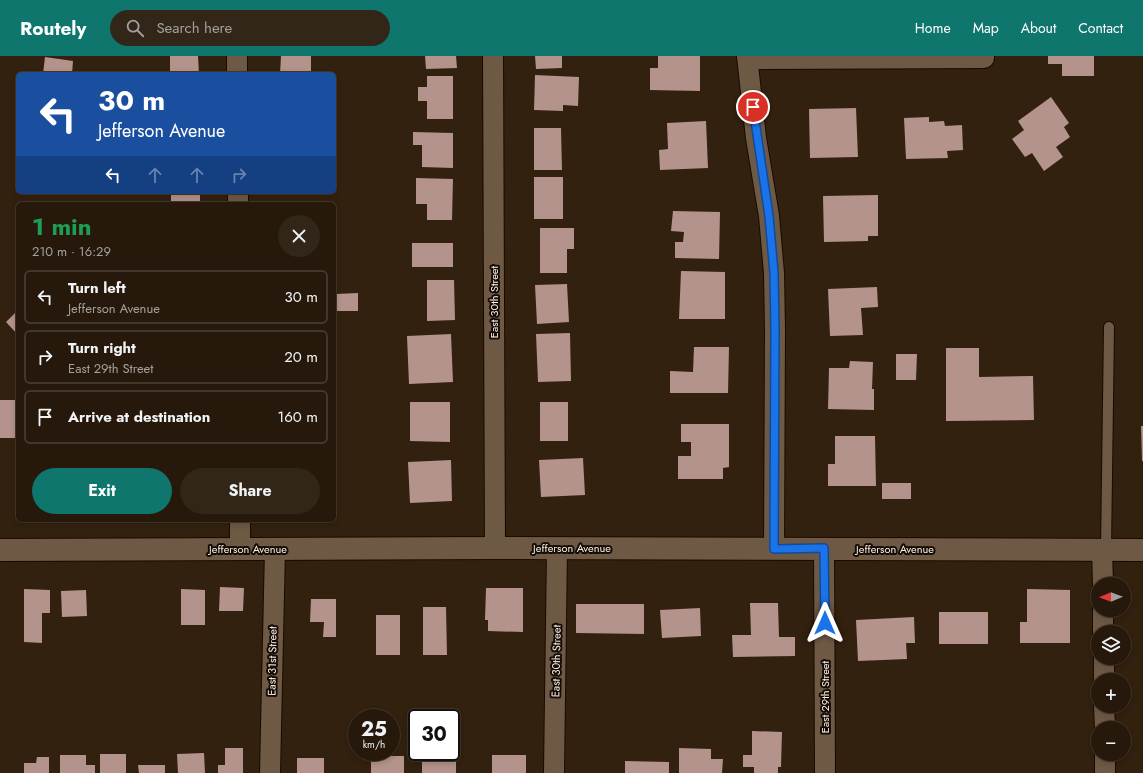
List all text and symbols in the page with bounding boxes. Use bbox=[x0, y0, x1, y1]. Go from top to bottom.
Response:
search box bbox=[110, 10, 390, 46]
text: Routely bbox=[20, 15, 86, 42]
icon: search bbox=[124, 17, 146, 39]
text: Search here bbox=[156, 17, 232, 39]
text: Home bbox=[915, 18, 951, 38]
text: Map bbox=[973, 18, 999, 38]
text: About bbox=[1021, 18, 1056, 38]
text: Contact bbox=[1078, 18, 1123, 38]
text: 30 m bbox=[98, 80, 165, 121]
icon: left bbox=[32, 88, 84, 140]
pin bbox=[736, 90, 770, 124]
icon: arrive bbox=[742, 96, 764, 118]
text: Jefferson Avenue bbox=[98, 118, 225, 144]
icon: left bbox=[102, 164, 124, 186]
icon: ahead bbox=[144, 164, 166, 186]
icon: ahead bbox=[186, 164, 208, 186]
icon: right bbox=[228, 164, 250, 186]
text: 1 min bbox=[32, 209, 92, 244]
button: close bbox=[278, 215, 320, 257]
text: 210 m · 16:29 bbox=[32, 242, 111, 261]
street label: East 30th Street bbox=[486, 266, 502, 338]
text: Turn left bbox=[68, 277, 126, 299]
icon: left bbox=[34, 286, 56, 308]
text: 30 m bbox=[285, 286, 318, 308]
text: Jefferson Avenue bbox=[68, 299, 160, 318]
text: Turn right bbox=[68, 337, 136, 359]
icon: right bbox=[34, 346, 56, 368]
text: 20 m bbox=[284, 346, 318, 368]
text: East 29th Street bbox=[68, 359, 153, 378]
icon: arrive bbox=[34, 406, 56, 428]
text: Arrive at destination bbox=[68, 406, 210, 428]
text: 160 m bbox=[277, 406, 318, 428]
button: Exit bbox=[32, 468, 172, 514]
button: Share bbox=[180, 468, 320, 514]
street label: Jefferson Avenue bbox=[531, 540, 611, 556]
street label: Jefferson Avenue bbox=[207, 541, 287, 557]
street label: Jefferson Avenue bbox=[854, 541, 934, 557]
north arrow bbox=[1091, 577, 1131, 617]
map controls bbox=[1091, 577, 1131, 761]
position arrow bbox=[804, 602, 846, 644]
street label: East 30th Street bbox=[547, 624, 565, 697]
button: layers bbox=[1091, 625, 1131, 665]
street label: East 31st Street bbox=[263, 626, 281, 696]
street label: East 29th Street bbox=[817, 661, 833, 733]
button: + bbox=[1091, 673, 1131, 713]
speed limit sign: 30 bbox=[408, 709, 460, 761]
text: 25 bbox=[361, 715, 387, 744]
button: − bbox=[1091, 721, 1131, 761]
text: km/h bbox=[363, 737, 385, 752]

